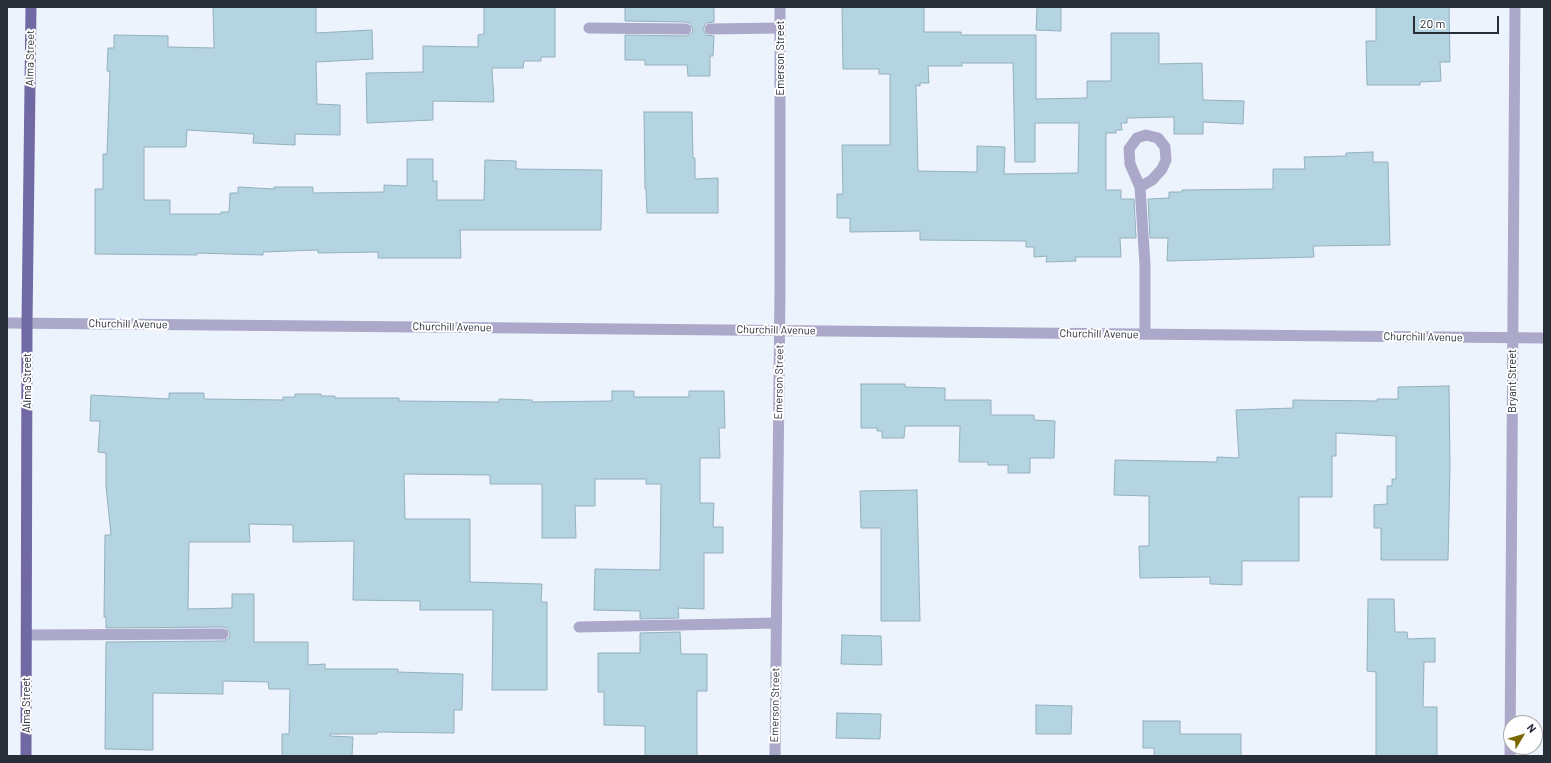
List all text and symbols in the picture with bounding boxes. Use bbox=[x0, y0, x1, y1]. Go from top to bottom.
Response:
scale bar bbox=[1415, 8, 1501, 34]
text: 20 m bbox=[1420, 16, 1446, 30]
street label: Emerson Street bbox=[773, 21, 787, 95]
street label: Alma Street bbox=[23, 30, 37, 86]
street label: Churchill Avenue bbox=[88, 317, 168, 331]
street label: Churchill Avenue bbox=[412, 320, 492, 334]
street label: Churchill Avenue bbox=[736, 323, 816, 337]
street label: Churchill Avenue bbox=[1059, 327, 1139, 341]
street label: Churchill Avenue bbox=[1383, 330, 1463, 344]
street label: Emerson Street bbox=[772, 344, 786, 420]
street label: Bryant Street bbox=[1505, 349, 1519, 413]
street label: Alma Street bbox=[20, 353, 34, 409]
street label: Emerson Street bbox=[768, 667, 782, 743]
street label: Alma Street bbox=[19, 677, 33, 733]
north arrow bbox=[1503, 715, 1543, 755]
text: N bbox=[1525, 721, 1539, 735]

